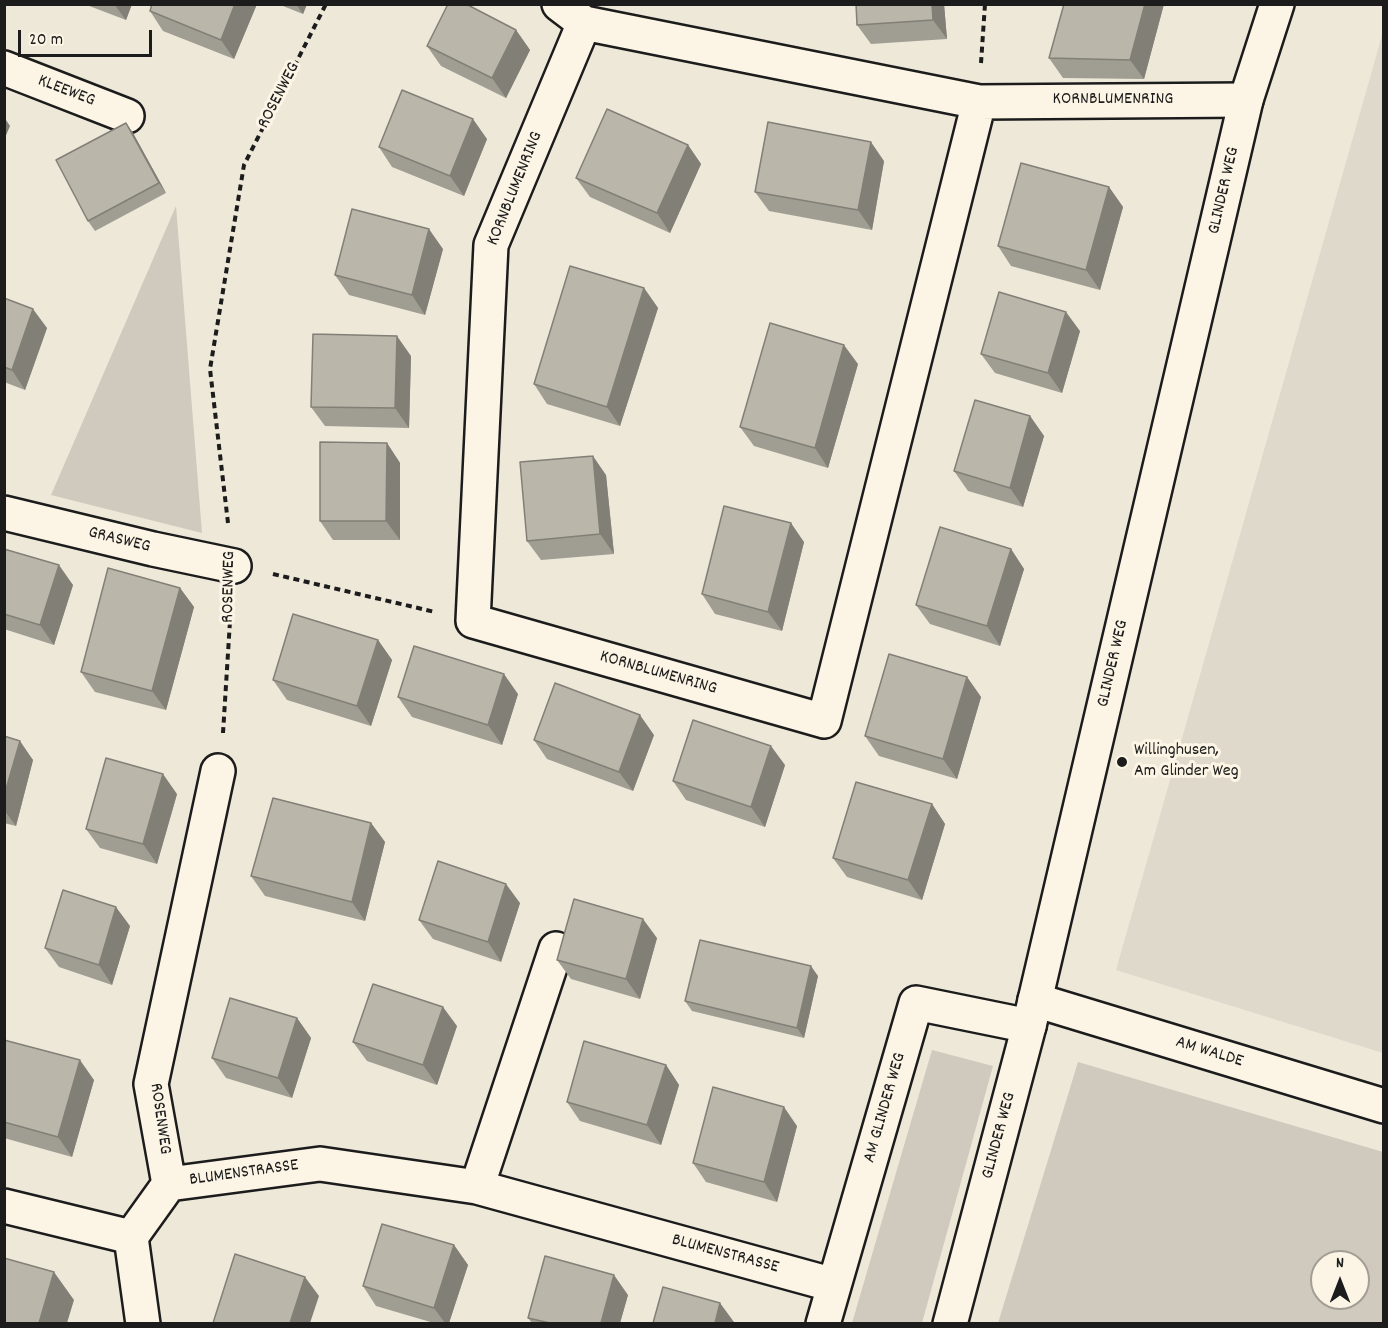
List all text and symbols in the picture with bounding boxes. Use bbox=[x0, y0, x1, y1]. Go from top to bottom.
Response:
scale bar bbox=[21, 18, 154, 56]
text: 20 m bbox=[29, 28, 63, 53]
street label: ROSENWEG bbox=[254, 59, 306, 133]
street label: KLEEWEG bbox=[34, 71, 98, 113]
street label: KORNBLUMENRING bbox=[1053, 90, 1173, 112]
street label: KORNBLUMENRING bbox=[483, 129, 549, 249]
street label: GLINDER WEG bbox=[1204, 145, 1246, 237]
street label: GRASWEG bbox=[86, 523, 152, 559]
street label: ROSENWEG bbox=[219, 551, 241, 623]
street label: GLINDER WEG bbox=[1093, 618, 1135, 710]
street label: KORNBLUMENRING bbox=[597, 647, 719, 701]
place label: Willinghusen, Am Glinder Weg bbox=[1134, 741, 1239, 783]
marker: Willinghusen, Am Glinder Weg bbox=[1115, 755, 1129, 769]
street label: AM WALDE bbox=[1173, 1033, 1245, 1073]
street label: AM GLINDER WEG bbox=[860, 1051, 912, 1165]
street label: ROSENWEG bbox=[143, 1082, 175, 1156]
street label: GLINDER WEG bbox=[978, 1090, 1022, 1182]
street label: BLUMENSTRASSE bbox=[188, 1156, 300, 1192]
street label: BLUMENSTRASSE bbox=[669, 1230, 781, 1280]
north arrow bbox=[1310, 1250, 1370, 1310]
text: N bbox=[1336, 1252, 1344, 1275]

